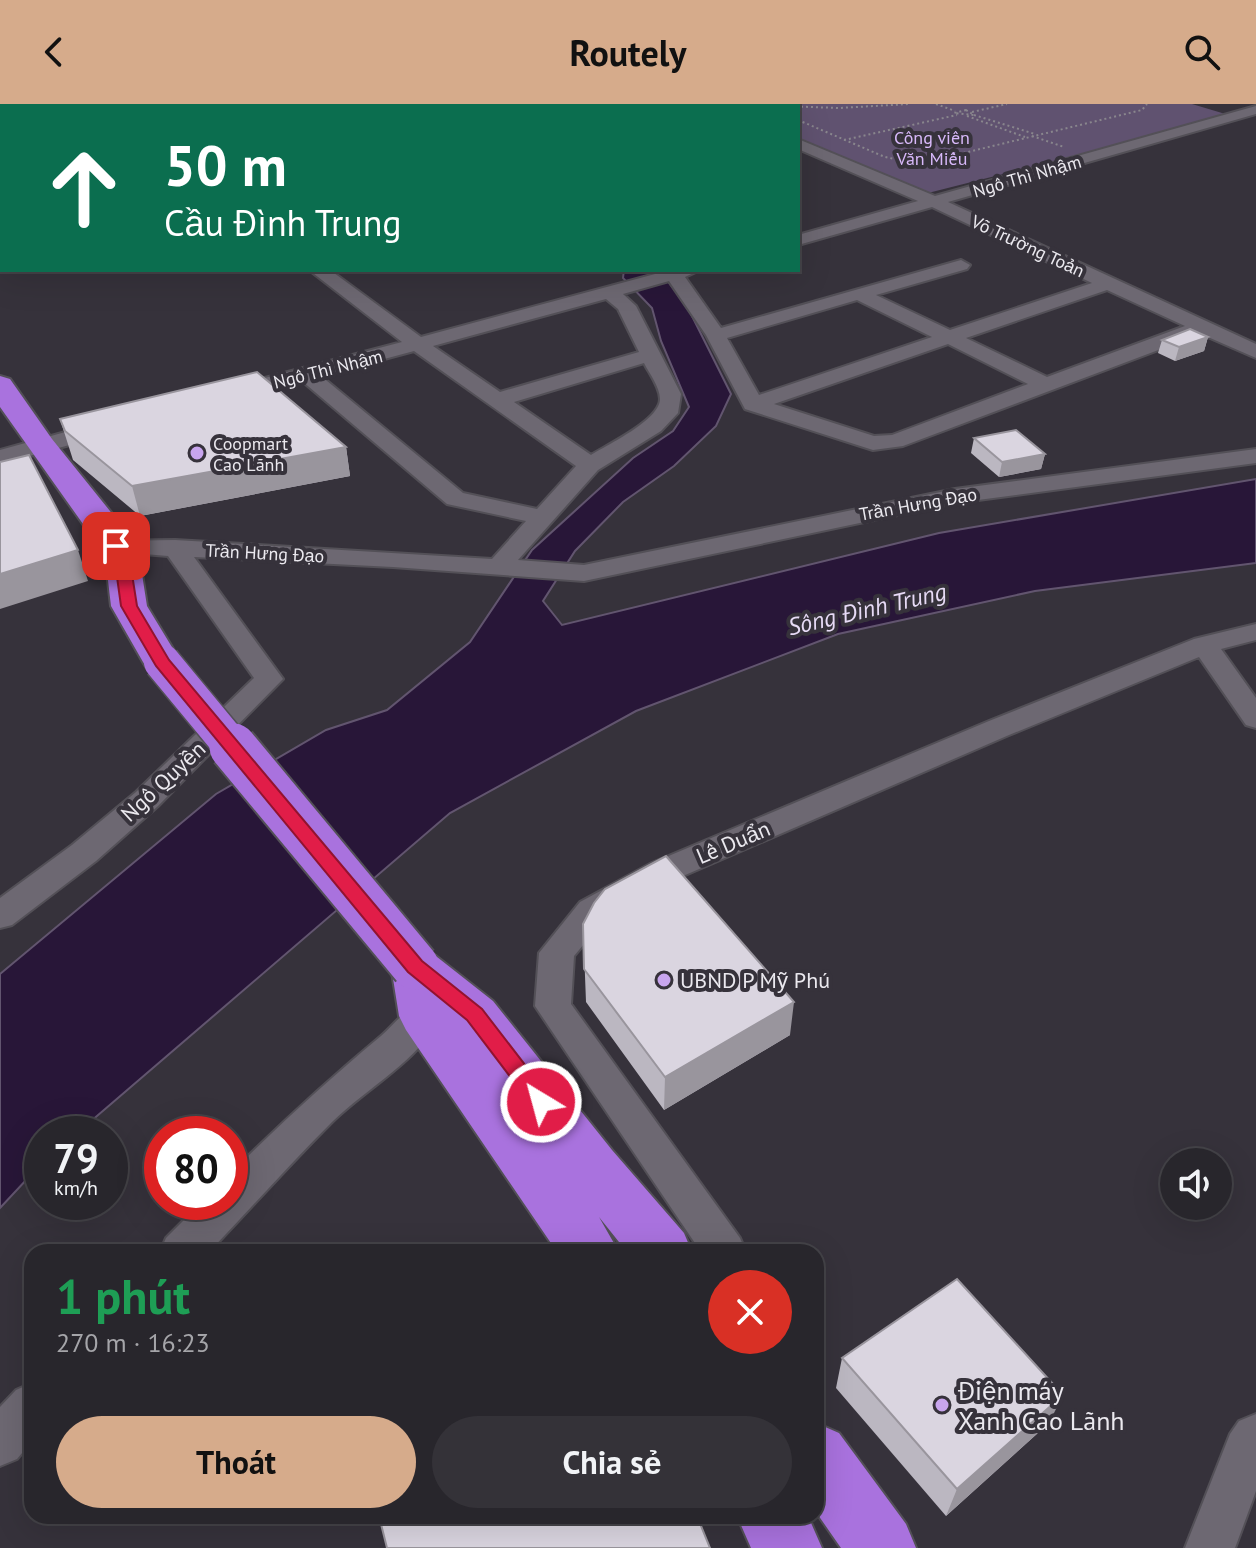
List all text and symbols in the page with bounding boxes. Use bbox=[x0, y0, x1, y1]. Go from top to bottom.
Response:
text: Routely bbox=[569, 29, 687, 76]
icon: back bbox=[32, 30, 76, 74]
icon: search bbox=[1180, 30, 1224, 74]
park label: Công viên Văn Miếu bbox=[894, 126, 970, 170]
text: 50 m bbox=[164, 129, 287, 201]
icon: ahead bbox=[32, 136, 136, 240]
street label: Ngô Thì Nhậm bbox=[970, 150, 1084, 202]
text: Cầu Đình Trung bbox=[164, 199, 402, 246]
street label: Võ Trường Toản bbox=[967, 209, 1088, 282]
street label: Ngô Thì Nhậm bbox=[271, 344, 385, 394]
place label: Coopmart Cao Lãnh bbox=[213, 432, 288, 476]
marker: Coopmart Cao Lãnh bbox=[188, 444, 206, 462]
street label: Trần Hưng Đạo bbox=[857, 482, 979, 526]
pin bbox=[82, 512, 150, 580]
icon: arrive bbox=[94, 524, 138, 568]
street label: Trần Hưng Đạo bbox=[205, 538, 325, 568]
water label: Sông Đình Trung bbox=[785, 576, 949, 642]
street label: Ngô Quyền bbox=[115, 735, 211, 827]
street label: Lê Duẩn bbox=[692, 814, 774, 870]
place label: UBND P Mỹ Phú bbox=[680, 966, 830, 994]
marker: UBND P Mỹ Phú bbox=[655, 971, 673, 989]
position arrow bbox=[499, 1060, 583, 1144]
speed limit sign: 80 bbox=[144, 1116, 248, 1220]
text: 79 bbox=[53, 1132, 99, 1184]
map controls bbox=[1160, 1148, 1232, 1220]
button: sound bbox=[1160, 1148, 1232, 1220]
text: km/h bbox=[54, 1175, 98, 1201]
text: 1 phút bbox=[56, 1265, 190, 1327]
button: close bbox=[708, 1270, 792, 1354]
text: 270 m · 16:23 bbox=[56, 1326, 210, 1359]
place label: Điện máy Xanh Cao Lãnh bbox=[957, 1374, 1125, 1437]
marker: Điện máy Xanh Cao Lãnh bbox=[933, 1396, 951, 1414]
button: Thoát bbox=[56, 1416, 416, 1508]
button: Chia sẻ bbox=[432, 1416, 792, 1508]

